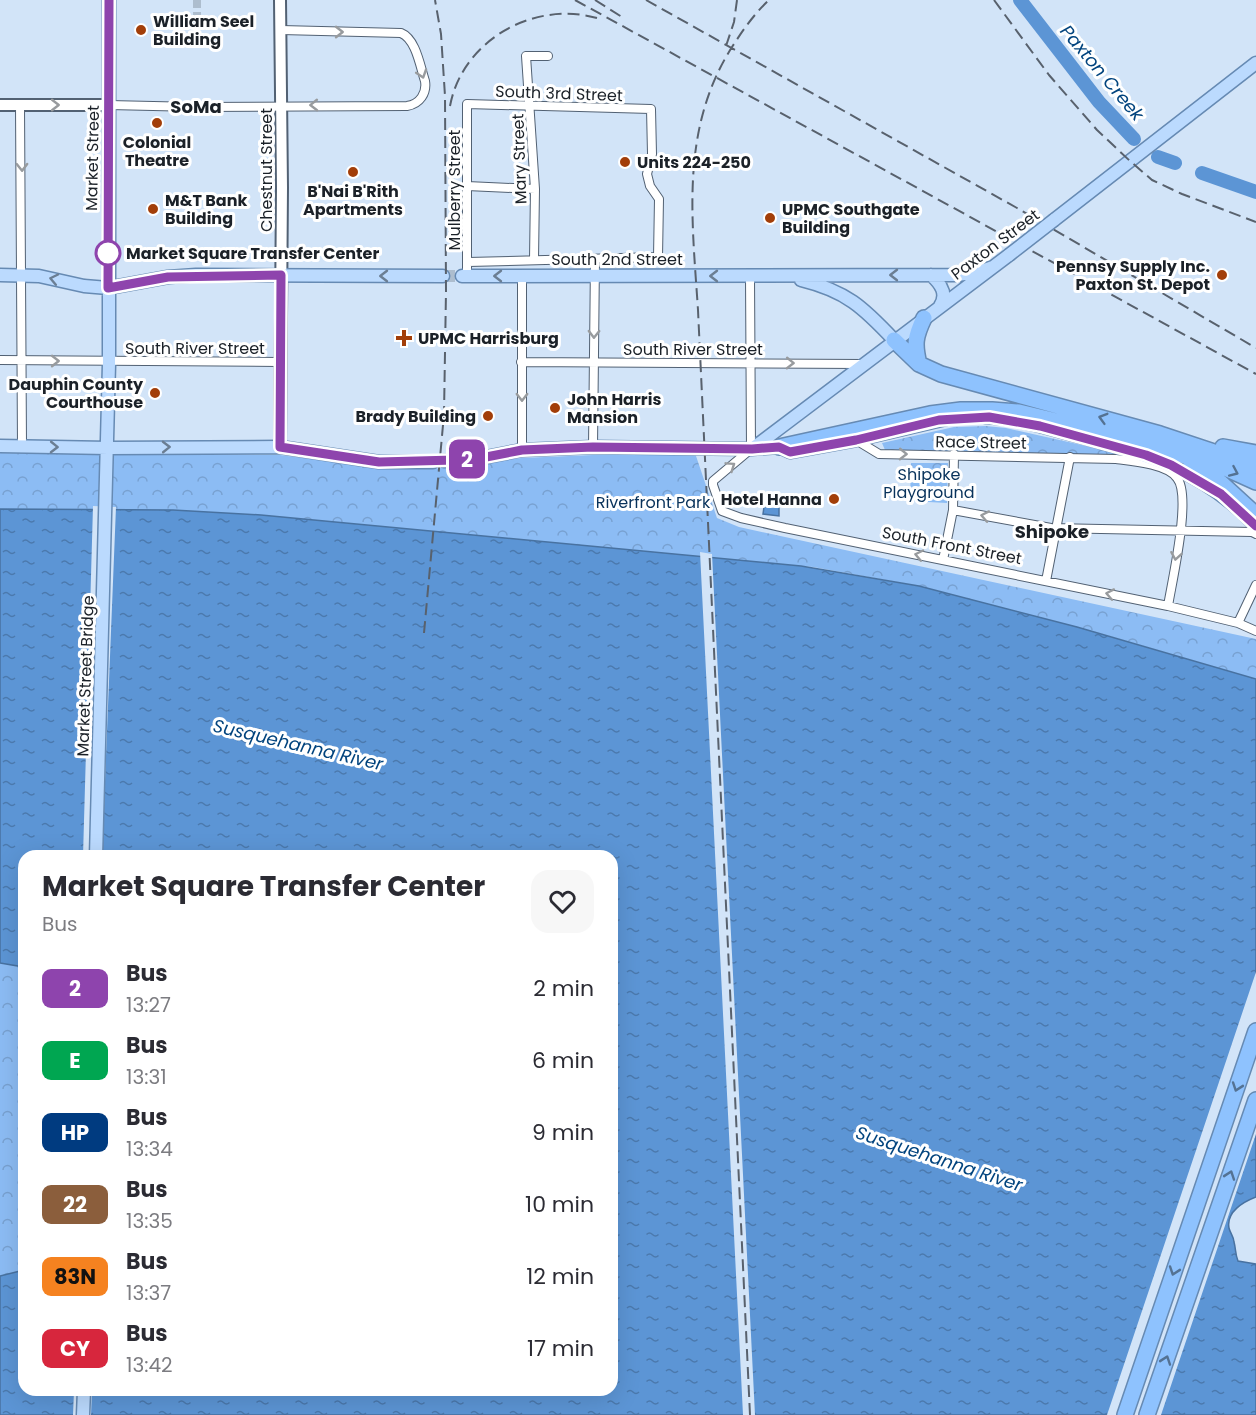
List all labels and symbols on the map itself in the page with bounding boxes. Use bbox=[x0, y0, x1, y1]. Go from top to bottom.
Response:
place label: William Seel Building bbox=[153, 10, 254, 51]
water label: Paxton Creek bbox=[1055, 19, 1150, 127]
marker: William Seel Building bbox=[134, 23, 148, 37]
one-way arrow bbox=[334, 26, 343, 38]
one-way arrow bbox=[415, 68, 428, 79]
street label: South 3rd Street bbox=[495, 80, 623, 107]
district label: SoMa bbox=[170, 94, 222, 119]
one-way arrow bbox=[50, 99, 59, 111]
one-way arrow bbox=[310, 99, 319, 111]
street label: Market Street bbox=[80, 105, 105, 211]
street label: Chestnut Street bbox=[255, 108, 278, 232]
street label: Mary Street bbox=[506, 113, 533, 205]
marker: Colonial Theatre bbox=[150, 116, 164, 130]
street label: Mulberry Street bbox=[443, 129, 466, 250]
place label: Colonial Theatre bbox=[123, 131, 191, 172]
place label: Units 224-250 bbox=[637, 151, 751, 174]
marker: Units 224-250 bbox=[618, 155, 632, 169]
one-way arrow bbox=[15, 162, 28, 171]
marker: B'Nai B'Rith Apartments bbox=[346, 165, 360, 179]
place label: B'Nai B'Rith Apartments bbox=[303, 180, 403, 221]
place label: M&T Bank Building bbox=[165, 189, 247, 230]
place label: UPMC Southgate Building bbox=[782, 198, 920, 239]
marker: M&T Bank Building bbox=[146, 202, 160, 216]
street label: Paxton Street bbox=[946, 203, 1044, 285]
marker: UPMC Southgate Building bbox=[763, 211, 777, 225]
marker: Market Square Transfer Center bbox=[95, 240, 121, 266]
place label: Market Square Transfer Center bbox=[126, 242, 379, 265]
street label: South 2nd Street bbox=[551, 248, 683, 271]
place label: Pennsy Supply Inc. Paxton St. Depot bbox=[1056, 255, 1210, 296]
marker: Pennsy Supply Inc. Paxton St. Depot bbox=[1215, 268, 1229, 282]
one-way arrow bbox=[889, 269, 898, 282]
one-way arrow bbox=[380, 270, 389, 282]
one-way arrow bbox=[494, 270, 503, 282]
one-way arrow bbox=[710, 270, 719, 282]
one-way arrow bbox=[49, 274, 59, 287]
place label: UPMC Harrisburg bbox=[418, 327, 559, 350]
marker: UPMC Harrisburg bbox=[395, 329, 413, 347]
one-way arrow bbox=[588, 330, 601, 339]
street label: South River Street bbox=[125, 337, 265, 360]
street label: South River Street bbox=[623, 338, 763, 361]
one-way arrow bbox=[50, 355, 59, 367]
one-way arrow bbox=[785, 357, 794, 369]
place label: Dauphin County Courthouse bbox=[9, 373, 144, 414]
marker: Dauphin County Courthouse bbox=[148, 386, 162, 400]
place label: John Harris Mansion bbox=[567, 388, 661, 429]
one-way arrow bbox=[516, 393, 528, 402]
marker: John Harris Mansion bbox=[548, 401, 562, 415]
place label: Brady Building bbox=[355, 405, 476, 428]
marker: Brady Building bbox=[481, 409, 495, 423]
one-way arrow bbox=[1098, 413, 1108, 426]
street label: Race Street bbox=[935, 430, 1027, 455]
one-way arrow bbox=[49, 440, 58, 453]
line badge: 2 bbox=[448, 440, 486, 478]
one-way arrow bbox=[162, 441, 171, 453]
one-way arrow bbox=[899, 448, 908, 460]
one-way arrow bbox=[724, 462, 735, 473]
park label: Shipoke Playground bbox=[883, 463, 975, 504]
one-way arrow bbox=[1227, 465, 1238, 477]
place label: Hotel Hanna bbox=[721, 488, 822, 511]
park label: Riverfront Park bbox=[596, 491, 711, 514]
marker: Hotel Hanna bbox=[827, 492, 841, 506]
one-way arrow bbox=[980, 510, 990, 523]
district label: Shipoke bbox=[1015, 519, 1089, 544]
street label: South Front Street bbox=[880, 521, 1024, 570]
one-way arrow bbox=[914, 550, 924, 563]
one-way arrow bbox=[1170, 551, 1183, 561]
one-way arrow bbox=[1106, 588, 1116, 601]
street label: Market Street Bridge bbox=[71, 595, 100, 757]
water label: Susquehanna River bbox=[211, 713, 387, 777]
one-way arrow bbox=[1232, 1081, 1245, 1092]
water label: Susquehanna River bbox=[853, 1120, 1027, 1198]
one-way arrow bbox=[1223, 1171, 1235, 1181]
one-way arrow bbox=[1169, 1265, 1182, 1276]
one-way arrow bbox=[1159, 1355, 1172, 1366]

